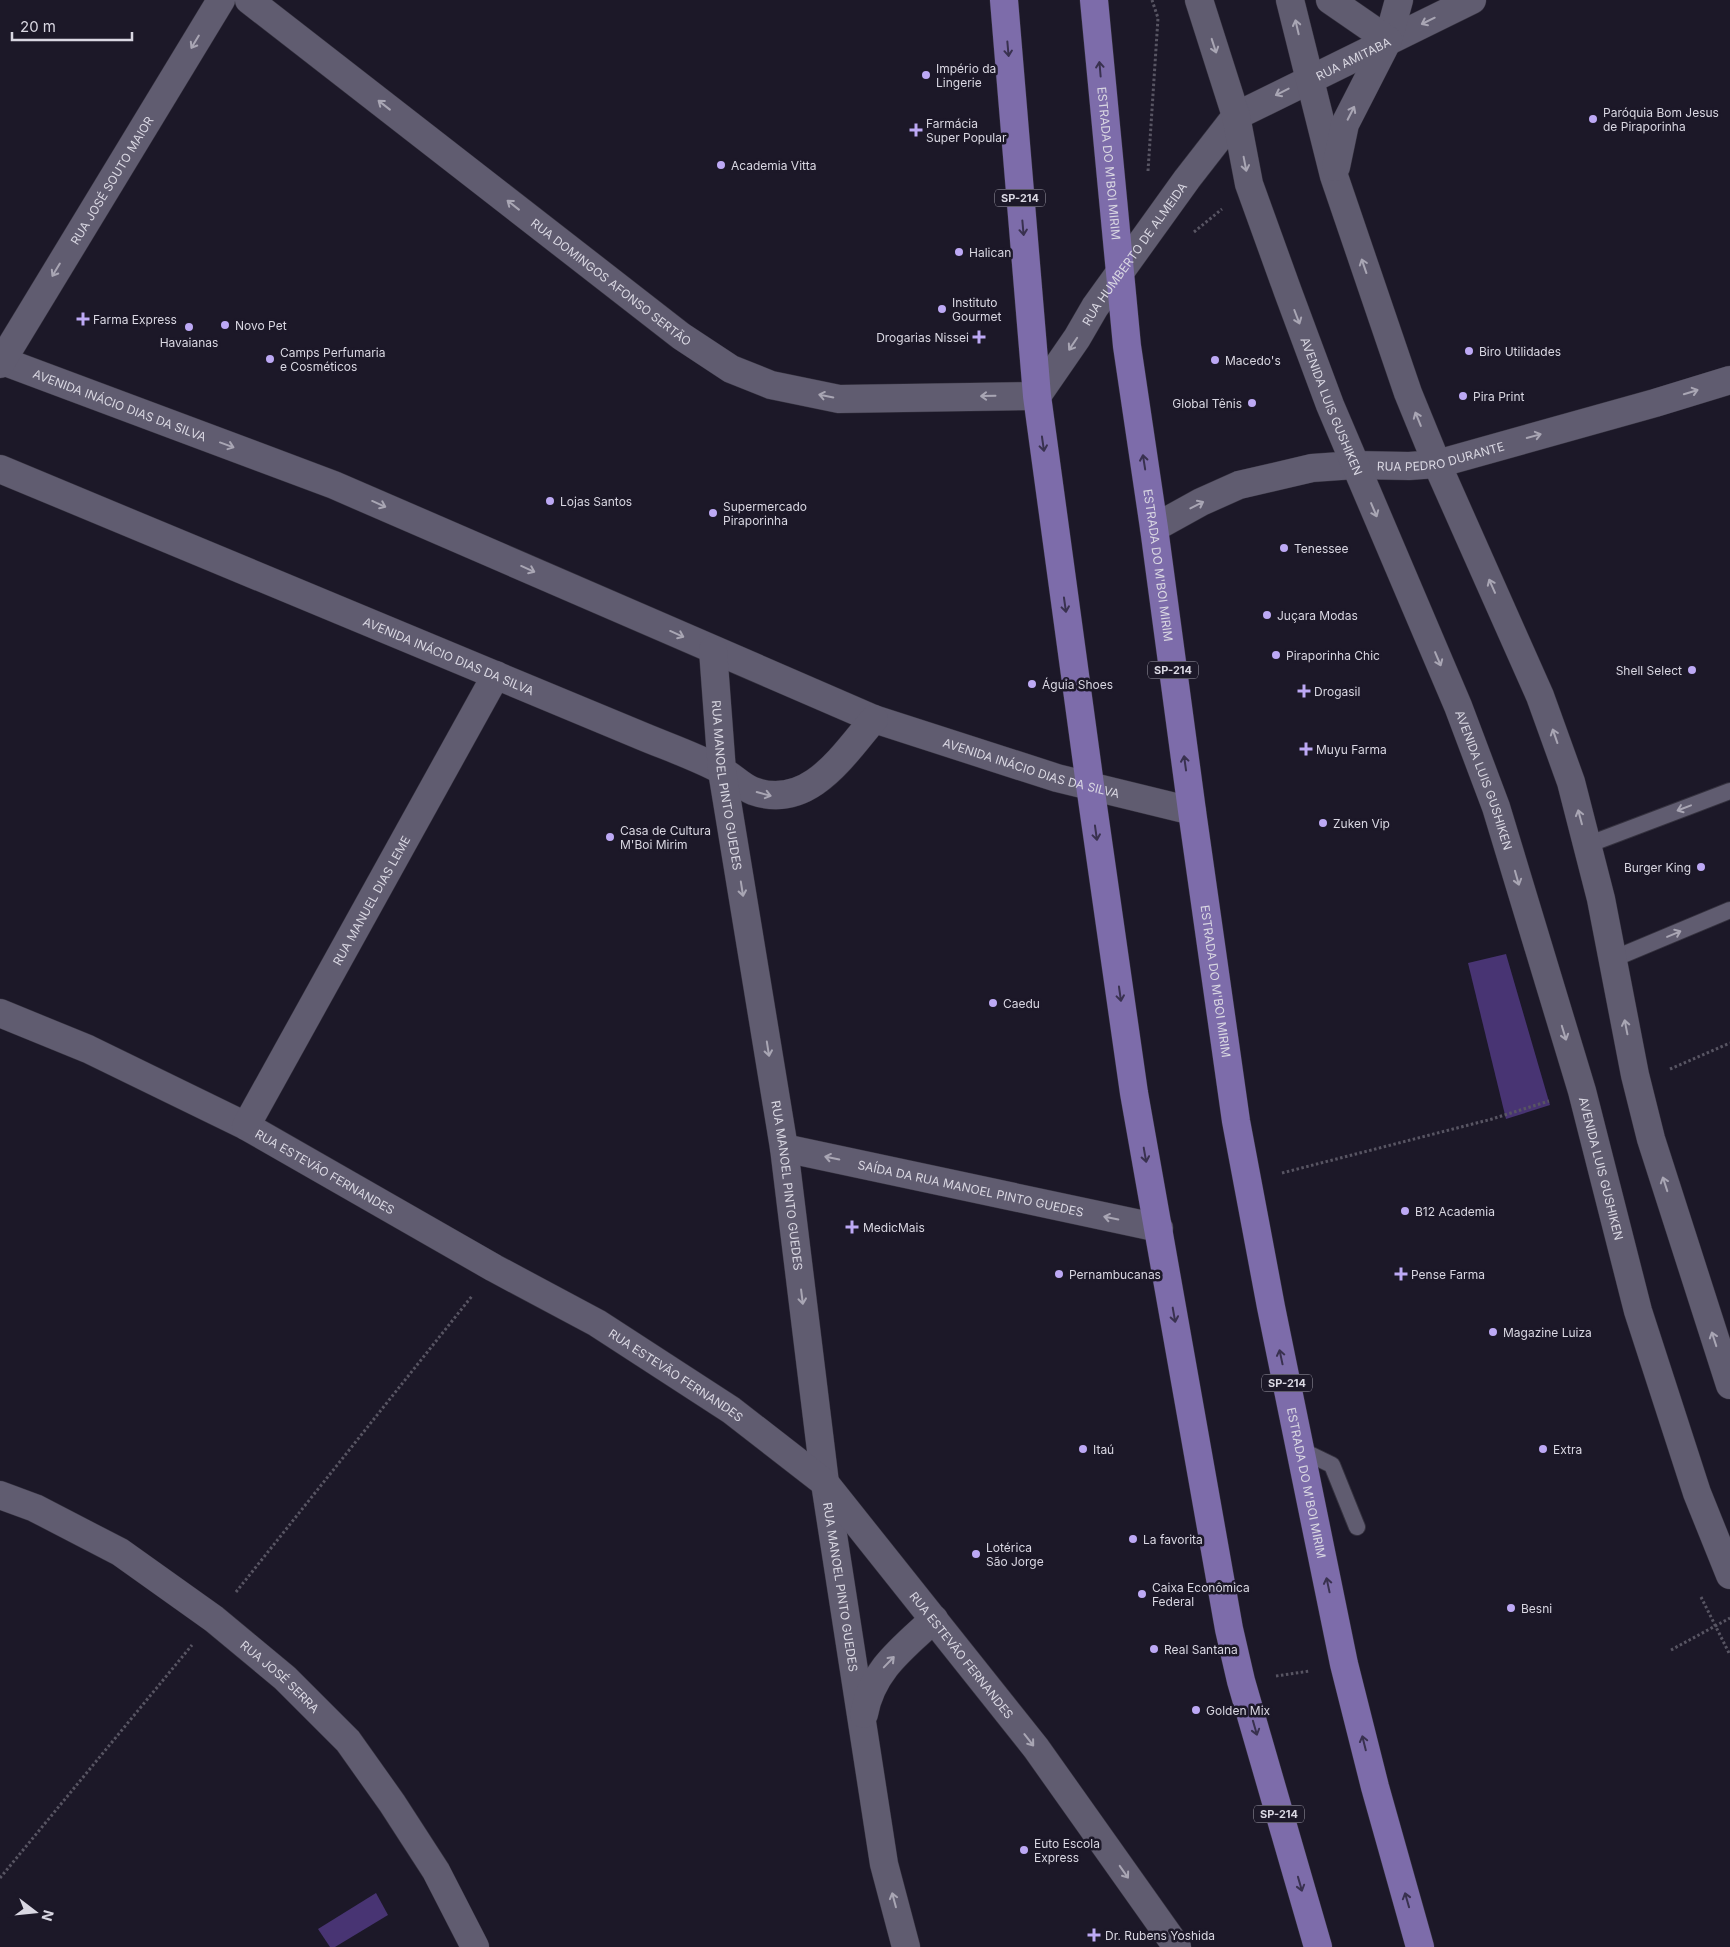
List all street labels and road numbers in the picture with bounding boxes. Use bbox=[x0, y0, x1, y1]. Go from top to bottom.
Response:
street label: RUA AMITABA bbox=[1313, 34, 1393, 83]
street label: ESTRADA DO M'BOI MIRIM bbox=[1095, 86, 1124, 241]
street label: RUA JOSÉ SOUTO MAIOR bbox=[67, 113, 156, 247]
street label: RUA HUMBERTO DE ALMEIDA bbox=[1079, 179, 1190, 328]
road number: SP-214 bbox=[995, 190, 1045, 207]
street label: RUA DOMINGOS AFONSO SERTÃO bbox=[528, 215, 694, 348]
street label: AVENIDA LUIS GUSHIKEN bbox=[1298, 335, 1366, 477]
street label: AVENIDA INÁCIO DIAS DA SILVA bbox=[31, 366, 209, 444]
street label: RUA PEDRO DURANTE bbox=[1377, 438, 1506, 474]
street label: ESTRADA DO M'BOI MIRIM bbox=[1141, 488, 1177, 642]
street label: AVENIDA INÁCIO DIAS DA SILVA bbox=[361, 613, 536, 698]
road number: SP-214 bbox=[1148, 662, 1198, 678]
street label: RUA MANOEL PINTO GUEDES bbox=[709, 700, 746, 872]
street label: AVENIDA LUIS GUSHIKEN bbox=[1453, 708, 1516, 852]
street label: AVENIDA INÁCIO DIAS DA SILVA bbox=[941, 734, 1121, 801]
street label: RUA MANUEL DIAS LEME bbox=[329, 833, 413, 968]
street label: ESTRADA DO M'BOI MIRIM bbox=[1198, 904, 1234, 1058]
street label: AVENIDA LUIS GUSHIKEN bbox=[1576, 1095, 1627, 1242]
street label: RUA MANOEL PINTO GUEDES bbox=[769, 1099, 806, 1272]
street label: RUA ESTEVÃO FERNANDES bbox=[253, 1126, 398, 1217]
street label: SAÍDA DA RUA MANOEL PINTO GUEDES bbox=[857, 1156, 1085, 1219]
street label: RUA ESTEVÃO FERNANDES bbox=[606, 1325, 747, 1425]
road number: SP-214 bbox=[1262, 1375, 1312, 1392]
street label: ESTRADA DO M'BOI MIRIM bbox=[1284, 1406, 1330, 1560]
street label: RUA MANOEL PINTO GUEDES bbox=[821, 1501, 862, 1673]
street label: RUA ESTEVÃO FERNANDES bbox=[907, 1589, 1017, 1722]
street label: RUA JOSÉ SERRA bbox=[238, 1637, 323, 1716]
road number: SP-214 bbox=[1254, 1806, 1304, 1822]

